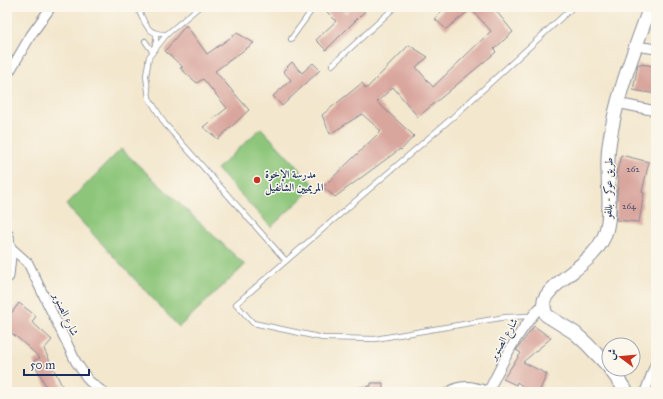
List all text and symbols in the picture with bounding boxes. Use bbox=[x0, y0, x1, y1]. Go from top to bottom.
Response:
street label: طريق عوكر - بللفو bbox=[601, 157, 617, 220]
house number: 262 bbox=[626, 163, 640, 174]
place label: مدرسة الإخوة المريميين الشانفيل bbox=[265, 168, 323, 196]
marker: مدرسة الإخوة المريميين الشانفيل bbox=[252, 175, 262, 185]
house number: 264 bbox=[622, 200, 637, 211]
street label: شارع الصنوبر bbox=[47, 290, 81, 339]
street label: شارع الصنوبر bbox=[486, 316, 523, 365]
north arrow bbox=[601, 337, 641, 377]
text: ش bbox=[604, 347, 620, 361]
scale bar bbox=[24, 351, 89, 377]
text: 50 m bbox=[30, 358, 55, 372]

